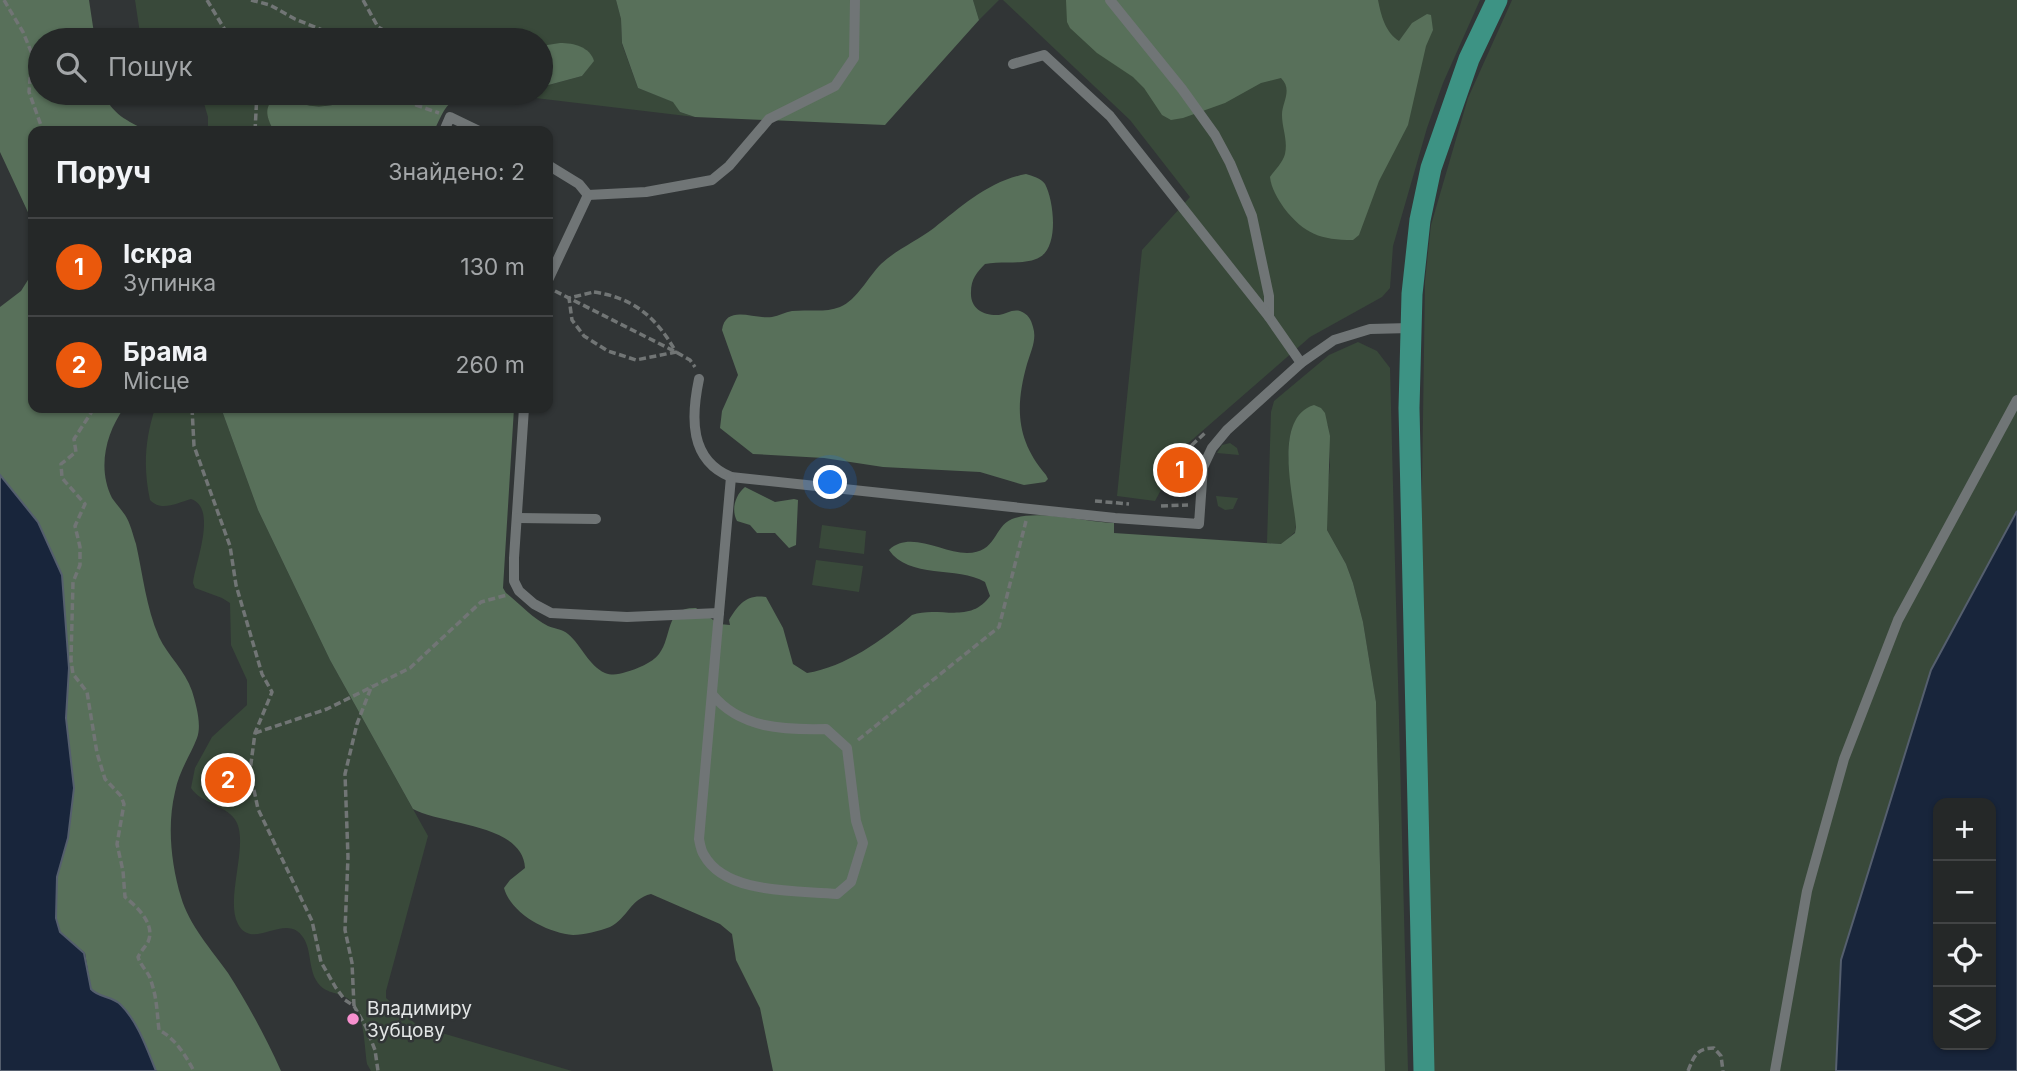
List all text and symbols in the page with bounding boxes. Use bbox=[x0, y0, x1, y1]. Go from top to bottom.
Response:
search box bbox=[28, 28, 553, 105]
icon: search bbox=[52, 48, 90, 86]
text: Пошук bbox=[108, 51, 193, 82]
text: Поруч bbox=[56, 154, 151, 190]
text: Знайдено: 2 bbox=[388, 158, 525, 186]
text: Іскра bbox=[123, 238, 193, 269]
text: 1 bbox=[74, 253, 84, 281]
text: 130 m bbox=[460, 253, 525, 281]
text: Зупинка bbox=[123, 269, 216, 297]
text: Брама bbox=[123, 336, 208, 367]
text: 2 bbox=[72, 351, 86, 379]
text: 260 m bbox=[456, 351, 525, 379]
text: Місце bbox=[123, 367, 190, 395]
pin: 1 bbox=[1157, 444, 1203, 496]
your location bbox=[813, 465, 847, 499]
pin: 2 bbox=[205, 754, 251, 806]
map controls bbox=[1933, 798, 1996, 1050]
button: + bbox=[1933, 798, 1996, 861]
button: − bbox=[1933, 861, 1996, 924]
button: locate bbox=[1933, 924, 1996, 987]
button: layers bbox=[1933, 987, 1996, 1050]
place label: Владимиру Зубцову bbox=[367, 997, 472, 1042]
marker: Владимиру Зубцову bbox=[345, 1011, 361, 1027]

